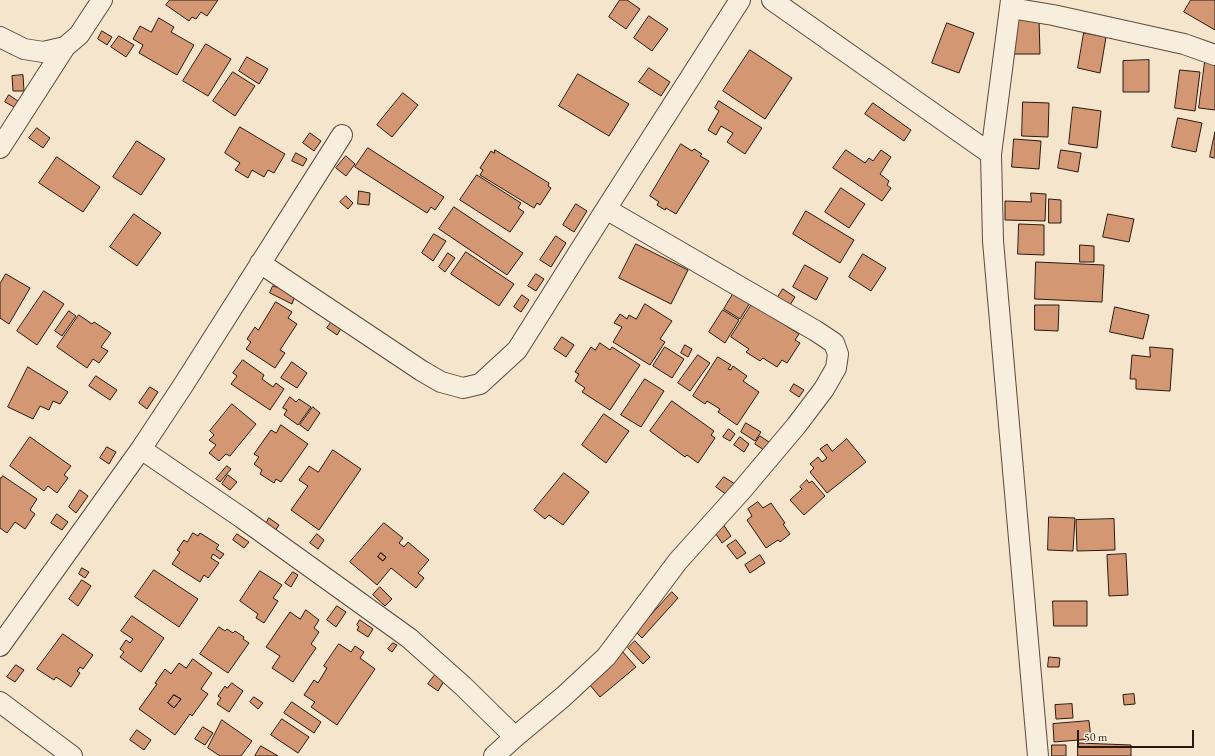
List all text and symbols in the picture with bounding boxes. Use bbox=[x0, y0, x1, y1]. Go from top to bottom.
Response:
scale bar bbox=[1079, 722, 1196, 748]
text: 50 m bbox=[1084, 729, 1107, 745]

